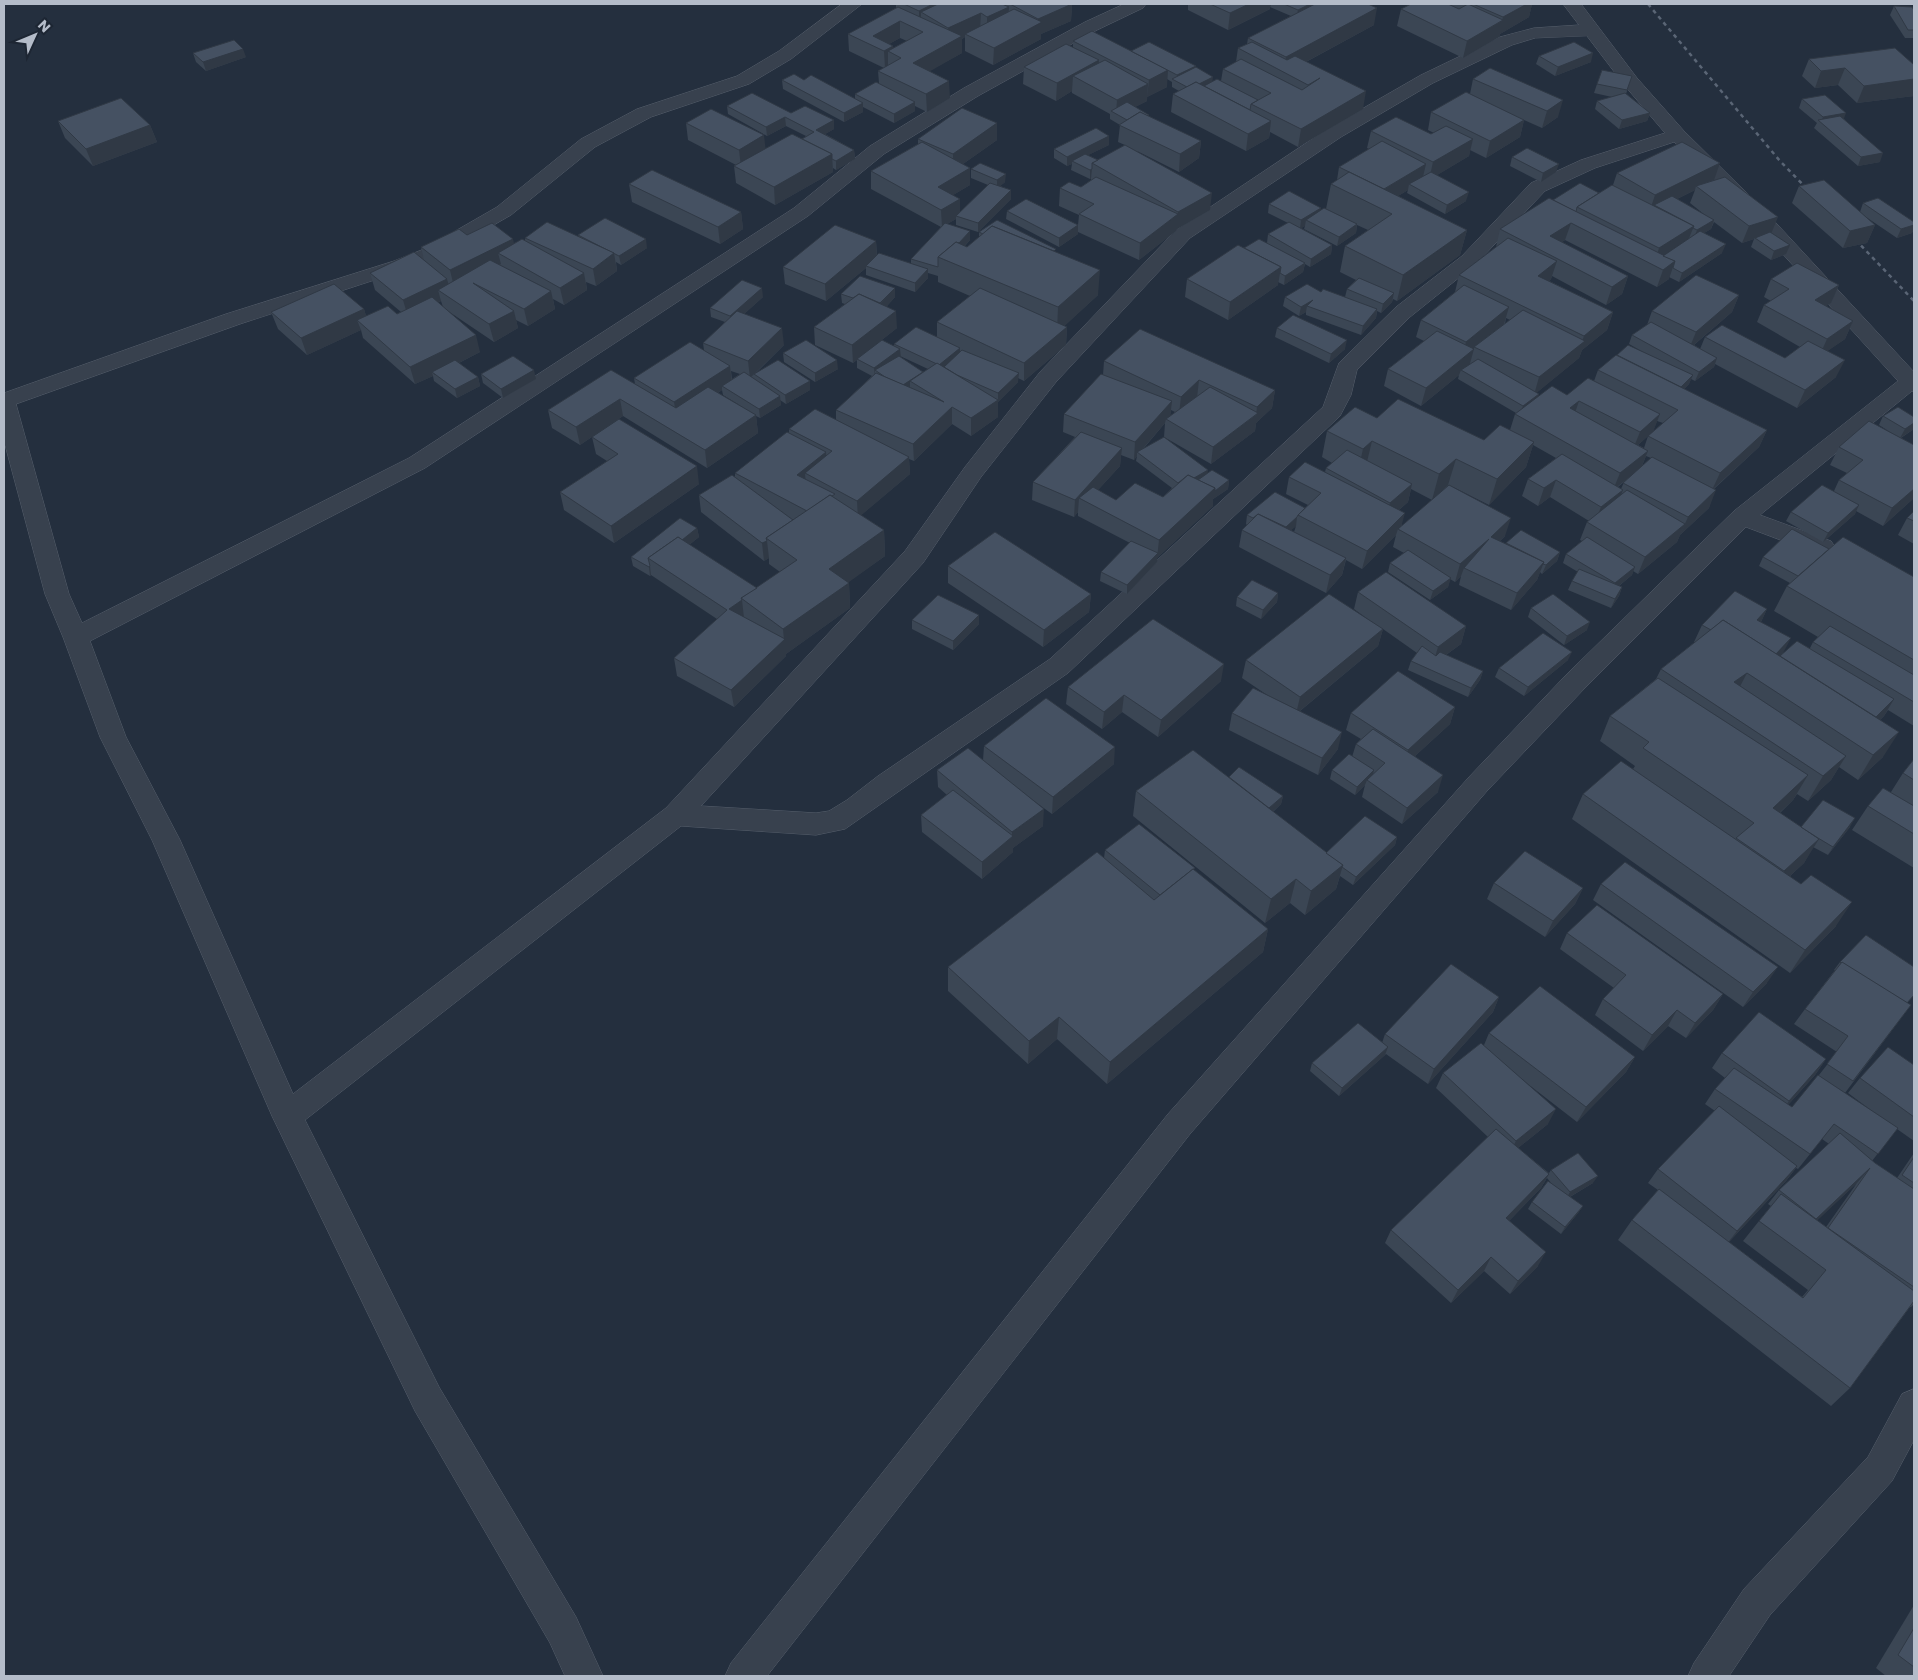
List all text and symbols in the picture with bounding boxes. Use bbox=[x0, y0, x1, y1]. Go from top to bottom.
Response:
north arrow bbox=[10, 10, 60, 60]
text: N bbox=[34, 15, 55, 37]

